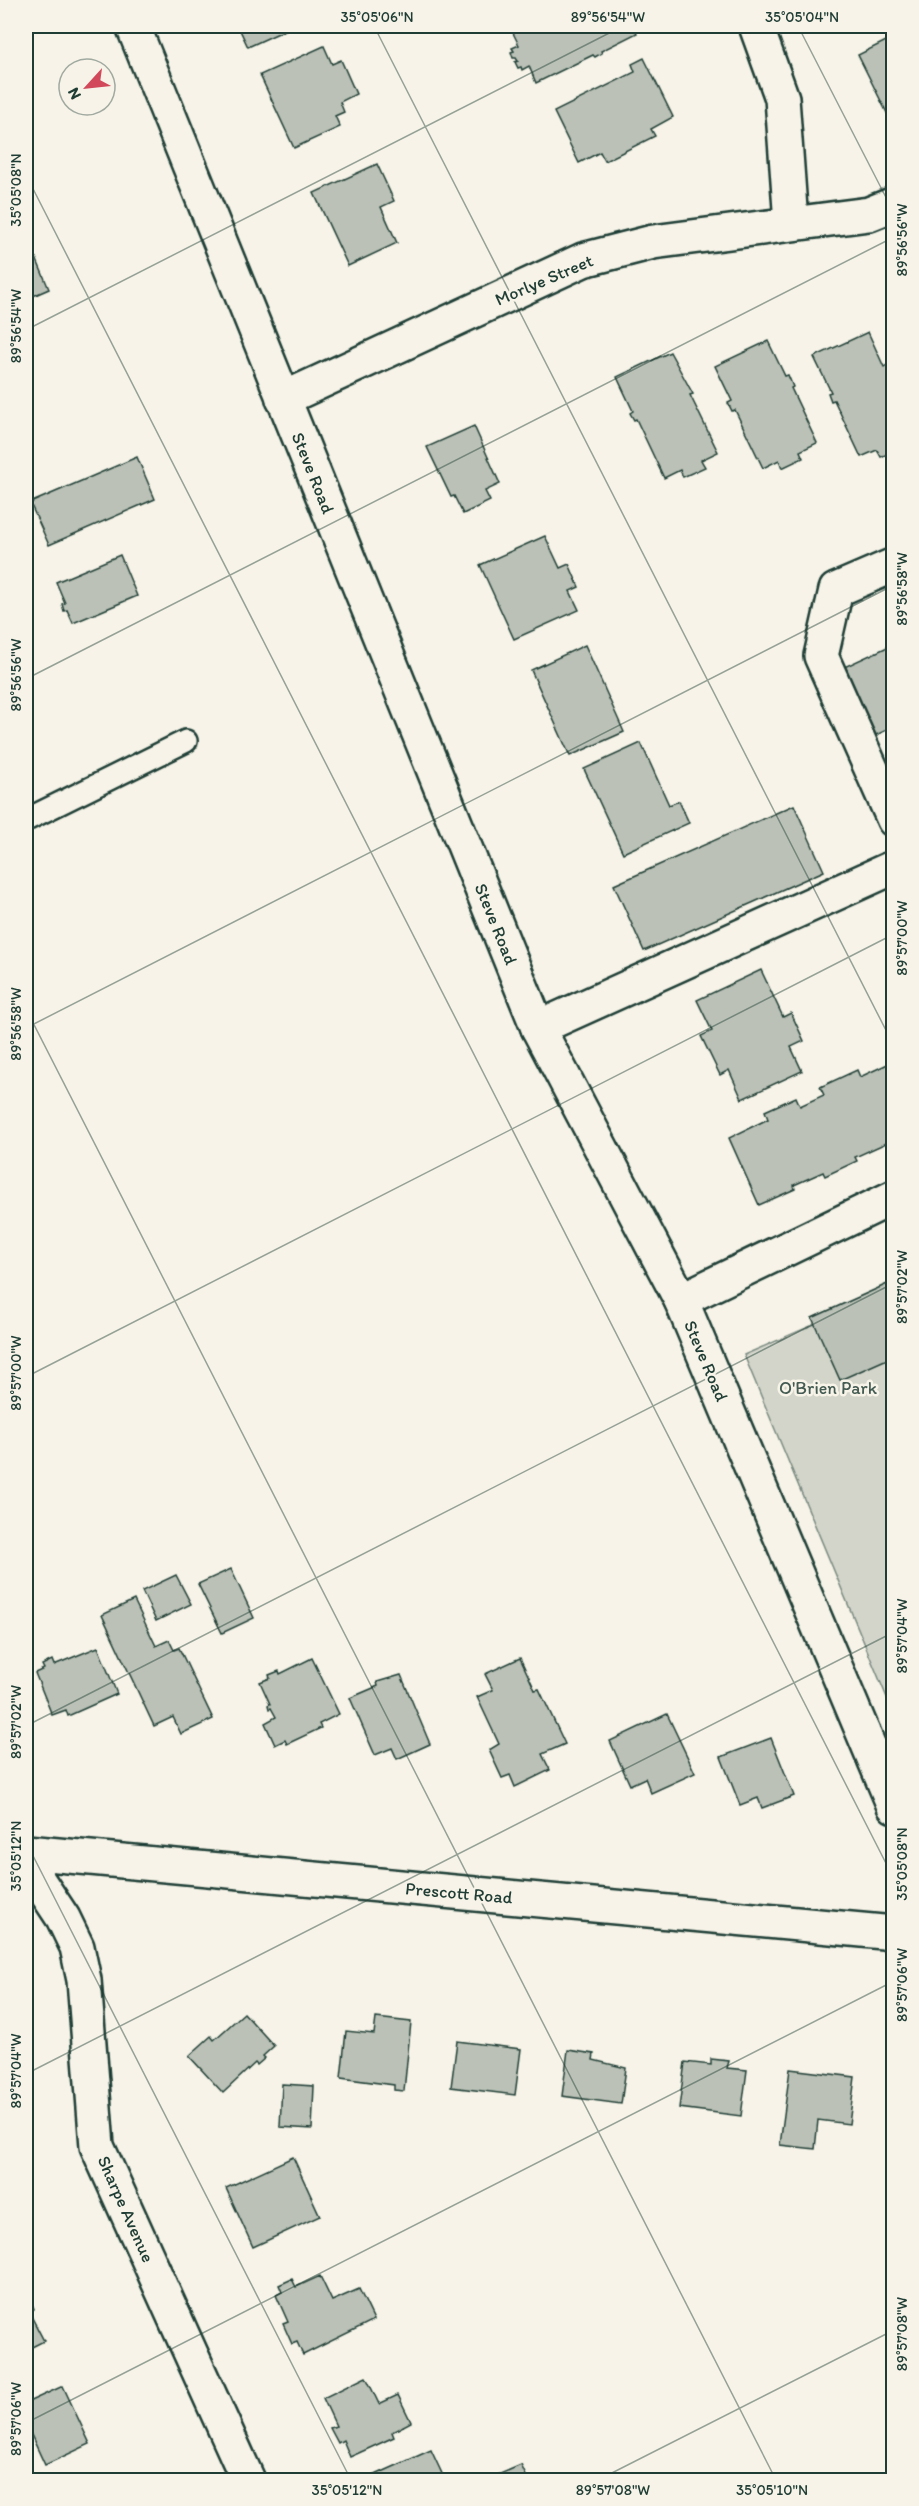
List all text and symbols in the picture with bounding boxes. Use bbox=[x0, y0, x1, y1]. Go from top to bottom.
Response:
text: 35°05'06"N bbox=[340, 8, 414, 26]
text: 89°56'54"W bbox=[571, 8, 645, 26]
text: 35°05'04"N bbox=[765, 8, 839, 26]
north arrow bbox=[57, 57, 117, 117]
text: N bbox=[63, 84, 85, 103]
text: 35°05'08"N bbox=[7, 153, 25, 227]
text: 89°56'56"W bbox=[893, 203, 911, 277]
street label: Morlye Street bbox=[492, 249, 597, 311]
text: 89°56'54"W bbox=[7, 289, 25, 363]
street label: Steve Road bbox=[287, 429, 339, 517]
text: 89°56'58"W bbox=[893, 552, 911, 626]
text: 89°56'56"W bbox=[7, 638, 25, 712]
street label: Steve Road bbox=[470, 880, 522, 968]
text: 89°57'00"W bbox=[893, 900, 911, 976]
text: 89°56'58"W bbox=[7, 987, 25, 1061]
text: 89°57'02"W bbox=[893, 1250, 911, 1324]
street label: Steve Road bbox=[679, 1317, 733, 1405]
text: 89°57'00"W bbox=[7, 1335, 25, 1411]
park label: O'Brien Park bbox=[779, 1377, 878, 1399]
text: 89°57'04"W bbox=[893, 1598, 911, 1674]
text: 89°57'02"W bbox=[7, 1685, 25, 1759]
text: 35°05'12"N bbox=[7, 1821, 25, 1891]
text: 35°05'08"N bbox=[893, 1827, 911, 1901]
street label: Prescott Road bbox=[404, 1877, 514, 1909]
text: 89°57'06"W bbox=[893, 1948, 911, 2022]
text: 89°57'04"W bbox=[7, 2033, 25, 2109]
street label: Sharpe Avenue bbox=[93, 2152, 159, 2266]
text: 89°57'08"W bbox=[893, 2297, 911, 2371]
text: 89°57'06"W bbox=[7, 2382, 25, 2456]
text: 35°05'12"N bbox=[312, 2481, 382, 2499]
text: 89°57'08"W bbox=[576, 2481, 650, 2499]
text: 35°05'10"N bbox=[736, 2481, 808, 2499]

